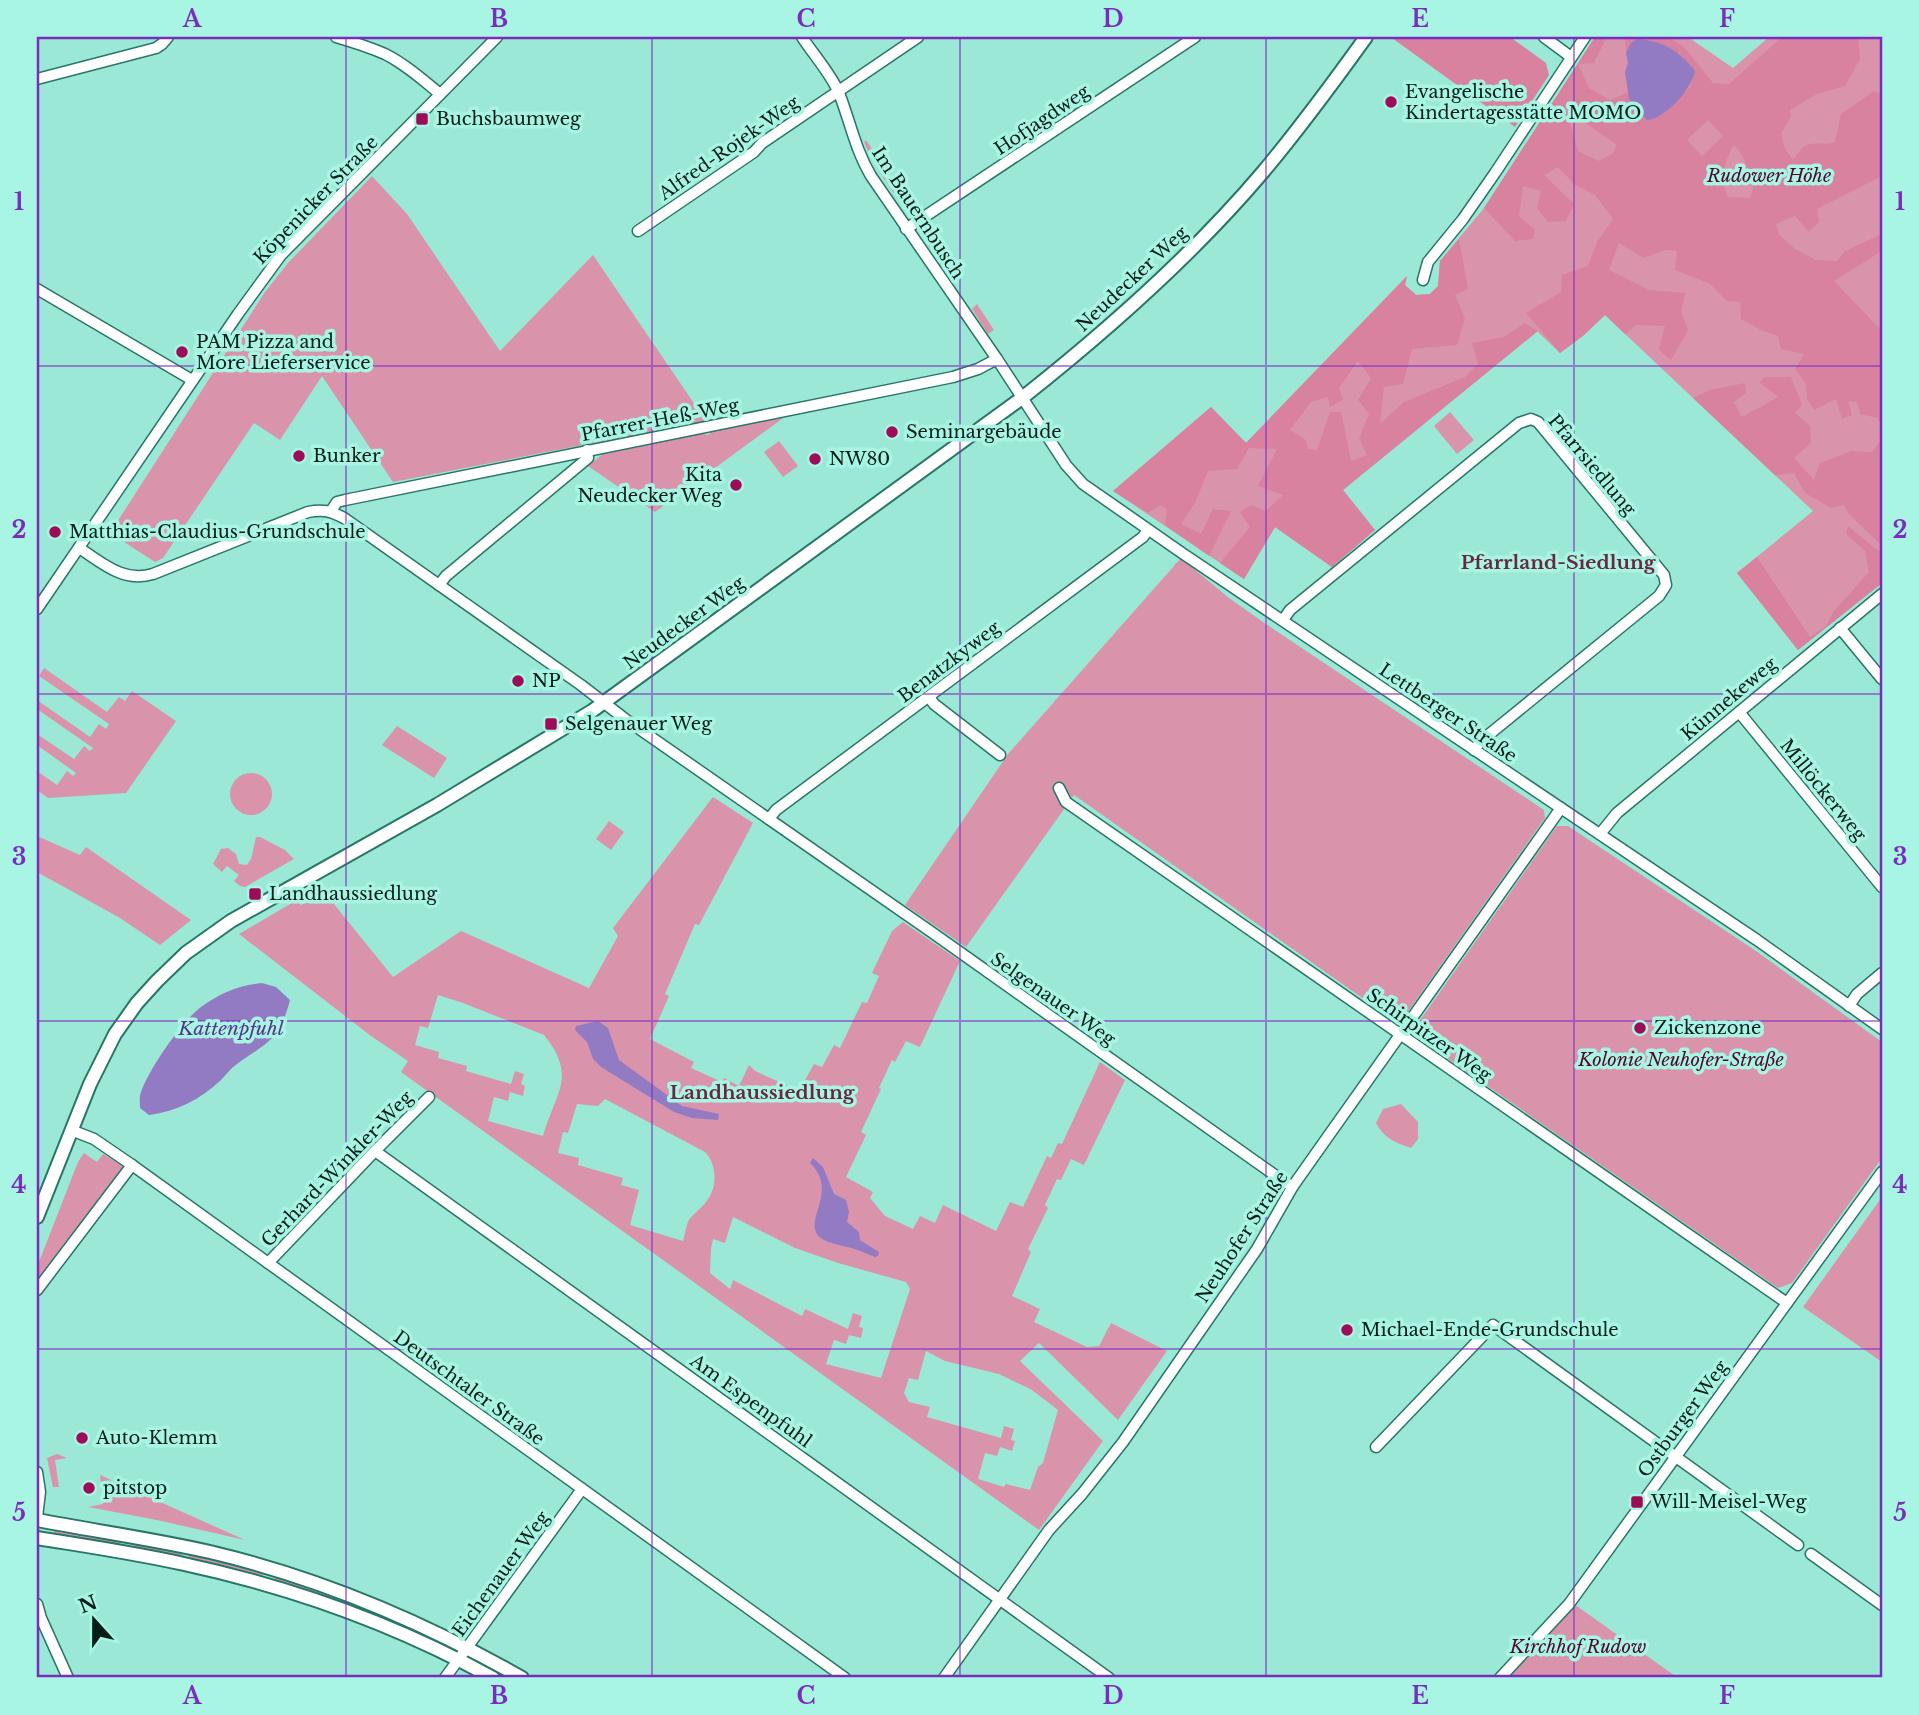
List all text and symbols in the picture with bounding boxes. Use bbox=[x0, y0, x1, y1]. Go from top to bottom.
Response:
text: A bbox=[182, 5, 203, 33]
text: B bbox=[490, 5, 508, 33]
text: C bbox=[797, 5, 815, 33]
text: D bbox=[1102, 5, 1124, 33]
text: E bbox=[1411, 5, 1429, 33]
text: F bbox=[1719, 5, 1735, 33]
street label: Hofjagdweg bbox=[990, 80, 1094, 160]
place label: Evangelische Kindertagesstätte MOMO bbox=[1405, 81, 1641, 124]
street label: Alfred-Rojek-Weg bbox=[654, 91, 804, 205]
marker: Evangelische Kindertagesstätte MOMO bbox=[1383, 94, 1399, 110]
place label: Buchsbaumweg bbox=[436, 108, 581, 130]
marker: Buchsbaumweg bbox=[414, 111, 430, 127]
street label: Köpenicker Straße bbox=[249, 131, 383, 269]
street label: Im Bauernbusch bbox=[867, 143, 969, 283]
park label: Rudower Höhe bbox=[1706, 165, 1831, 187]
text: 1 bbox=[14, 188, 24, 216]
text: 1 bbox=[1895, 188, 1905, 216]
street label: Neudecker Weg bbox=[1072, 222, 1192, 336]
place label: PAM Pizza and More Lieferservice bbox=[196, 331, 371, 374]
marker: PAM Pizza and More Lieferservice bbox=[174, 344, 190, 360]
street label: Pfarrer-Heß-Weg bbox=[579, 394, 741, 446]
street label: Pfarrsiedlung bbox=[1543, 410, 1641, 520]
place label: Seminargebäude bbox=[906, 421, 1062, 443]
marker: Seminargebäude bbox=[884, 424, 900, 440]
place label: Bunker bbox=[313, 445, 381, 467]
marker: Bunker bbox=[291, 448, 307, 464]
place label: NW80 bbox=[829, 448, 890, 470]
marker: NW80 bbox=[807, 451, 823, 467]
place label: Kita Neudecker Weg bbox=[578, 464, 722, 507]
marker: Kita Neudecker Weg bbox=[728, 477, 744, 493]
text: 2 bbox=[12, 516, 26, 544]
text: 2 bbox=[1893, 516, 1907, 544]
place label: Matthias-Claudius-Grundschule bbox=[69, 521, 366, 543]
marker: Matthias-Claudius-Grundschule bbox=[47, 524, 63, 540]
district label: Pfarrland-Siedlung bbox=[1461, 551, 1657, 574]
street label: Neudecker Weg bbox=[619, 572, 749, 674]
street label: Benatzkyweg bbox=[894, 616, 1005, 708]
street label: Künnekeweg bbox=[1677, 653, 1781, 745]
street label: Lettberger Straße bbox=[1375, 659, 1521, 767]
place label: NP bbox=[532, 670, 561, 692]
marker: NP bbox=[510, 673, 526, 689]
place label: Selgenauer Weg bbox=[565, 713, 712, 735]
marker: Selgenauer Weg bbox=[543, 716, 559, 732]
street label: Millöckerweg bbox=[1775, 735, 1871, 845]
text: 3 bbox=[12, 843, 26, 871]
text: 3 bbox=[1893, 843, 1907, 871]
place label: Landhaussiedlung bbox=[269, 883, 437, 905]
marker: Landhaussiedlung bbox=[247, 886, 263, 902]
street label: Selgenauer Weg bbox=[986, 948, 1120, 1050]
street label: Schirpitzer Weg bbox=[1362, 984, 1496, 1086]
water label: Kattenpfuhl bbox=[177, 1017, 284, 1040]
place label: Zickenzone bbox=[1654, 1017, 1761, 1039]
marker: Zickenzone bbox=[1632, 1020, 1648, 1036]
park label: Kolonie Neuhofer-Straße bbox=[1577, 1049, 1784, 1071]
district label: Landhaussiedlung bbox=[670, 1081, 856, 1104]
street label: Gerhard-Winkler-Weg bbox=[257, 1086, 417, 1252]
street label: Neuhofer Straße bbox=[1191, 1167, 1293, 1307]
text: 4 bbox=[11, 1171, 27, 1199]
text: 4 bbox=[1892, 1171, 1908, 1199]
place label: Michael-Ende-Grundschule bbox=[1361, 1319, 1619, 1341]
marker: Michael-Ende-Grundschule bbox=[1339, 1322, 1355, 1338]
street label: Deutschtaler Straße bbox=[389, 1326, 549, 1450]
street label: Am Espenpfuhl bbox=[685, 1349, 816, 1452]
street label: Ostburger Weg bbox=[1633, 1356, 1733, 1482]
place label: Auto-Klemm bbox=[95, 1427, 217, 1449]
marker: Auto-Klemm bbox=[74, 1430, 90, 1446]
place label: pitstop bbox=[103, 1477, 167, 1499]
marker: pitstop bbox=[81, 1480, 97, 1496]
place label: Will-Meisel-Weg bbox=[1650, 1491, 1807, 1513]
marker: Will-Meisel-Weg bbox=[1629, 1494, 1645, 1510]
text: 5 bbox=[12, 1499, 26, 1527]
text: 5 bbox=[1893, 1499, 1907, 1527]
street label: Eichenauer Weg bbox=[448, 1507, 554, 1641]
north arrow bbox=[60, 1586, 130, 1656]
text: N bbox=[76, 1591, 101, 1619]
park label: Kirchhof Rudow bbox=[1509, 1636, 1646, 1658]
text: A bbox=[182, 1682, 203, 1710]
text: B bbox=[490, 1682, 508, 1710]
text: C bbox=[797, 1682, 815, 1710]
text: D bbox=[1102, 1682, 1124, 1710]
text: E bbox=[1411, 1682, 1429, 1710]
text: F bbox=[1719, 1682, 1735, 1710]

